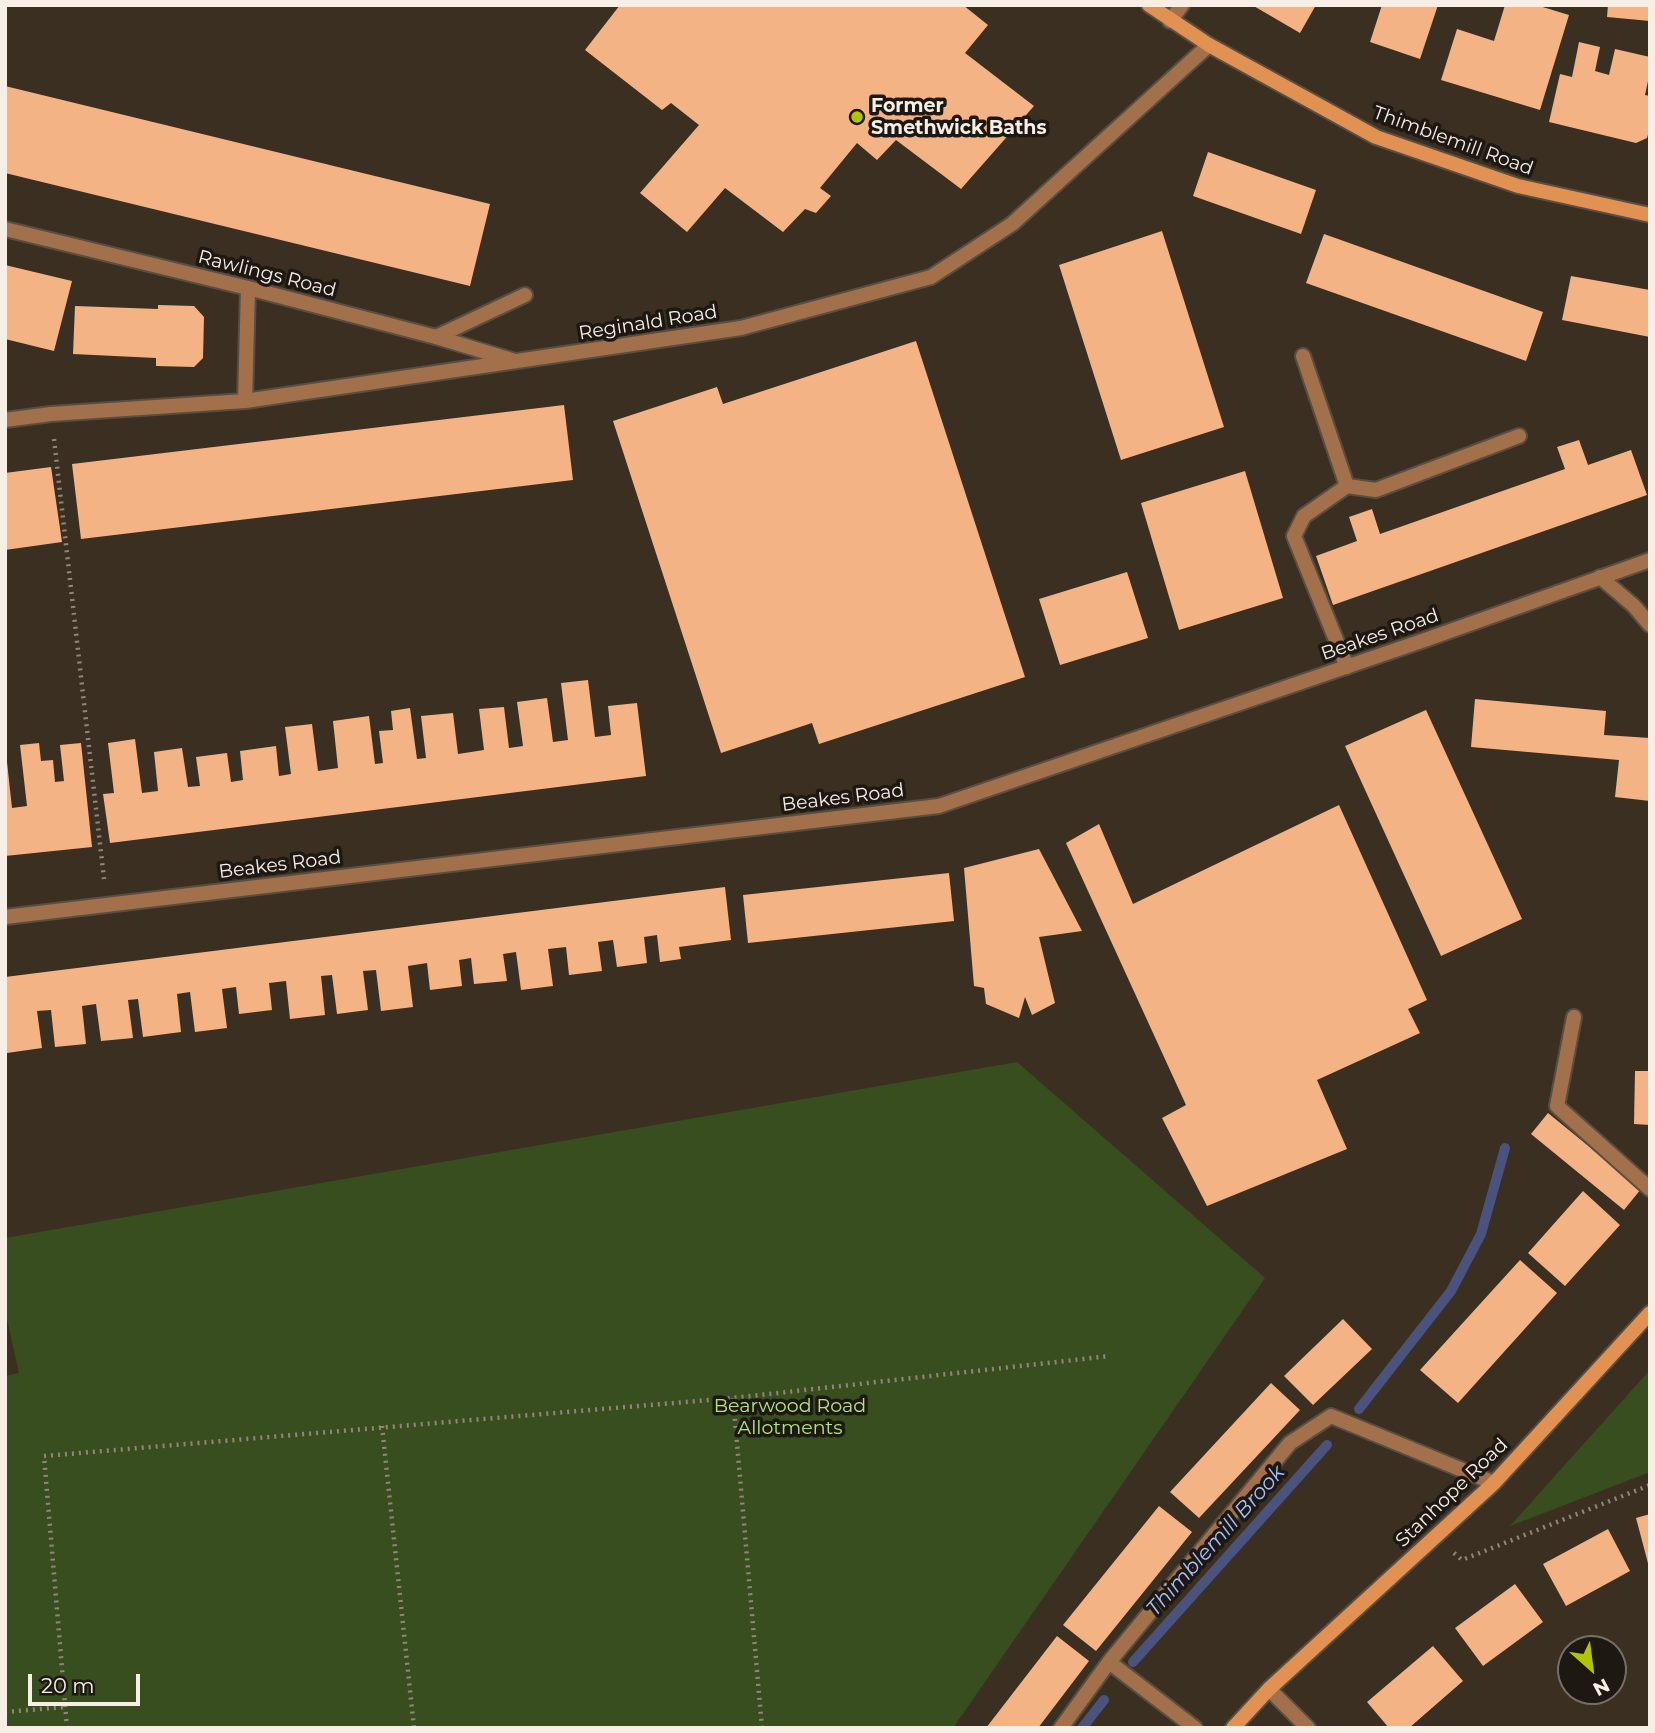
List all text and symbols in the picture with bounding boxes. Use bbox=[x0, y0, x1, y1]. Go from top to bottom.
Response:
place label: Former Smethwick Baths bbox=[871, 95, 1047, 139]
street label: Thimblemill Road bbox=[1370, 101, 1536, 181]
marker: Former Smethwick Baths bbox=[849, 109, 865, 125]
street label: Rawlings Road bbox=[196, 246, 338, 302]
street label: Reginald Road bbox=[577, 301, 719, 345]
street label: Beakes Road bbox=[1318, 604, 1442, 666]
street label: Beakes Road bbox=[781, 779, 905, 817]
street label: Beakes Road bbox=[218, 846, 342, 884]
park label: Bearwood Road Allotments bbox=[714, 1395, 866, 1439]
street label: Stanhope Road bbox=[1391, 1434, 1513, 1552]
water label: Thimblemill Brook bbox=[1142, 1460, 1290, 1622]
north arrow bbox=[1557, 1635, 1627, 1705]
scale bar bbox=[32, 1660, 144, 1704]
text: 20 m bbox=[41, 1673, 95, 1698]
text: N bbox=[1589, 1673, 1613, 1701]

